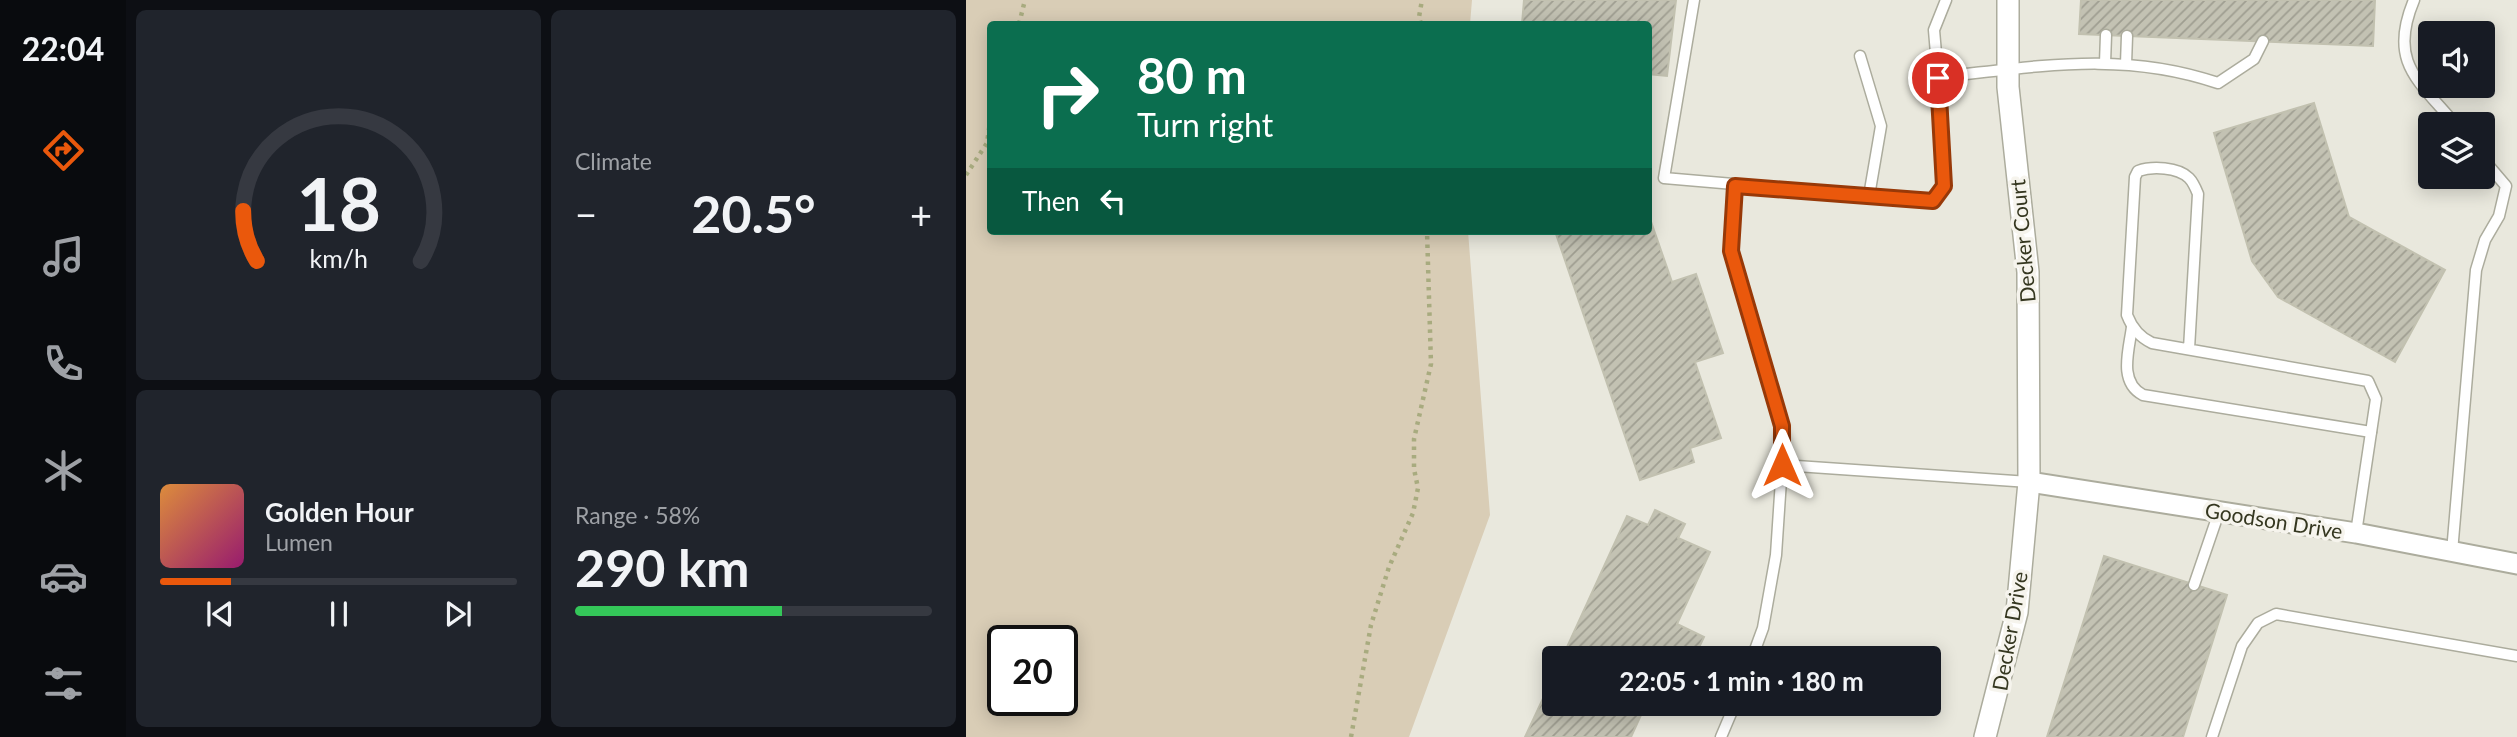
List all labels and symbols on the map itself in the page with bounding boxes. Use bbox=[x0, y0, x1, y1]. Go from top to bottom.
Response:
pin bbox=[1908, 48, 1968, 108]
street label: Decker Court bbox=[2004, 178, 2040, 303]
position arrow bbox=[1745, 428, 1819, 502]
street label: Goodson Drive bbox=[2203, 497, 2345, 543]
street label: Decker Drive bbox=[1986, 569, 2032, 693]
speed limit sign: 20 bbox=[987, 625, 1078, 716]

